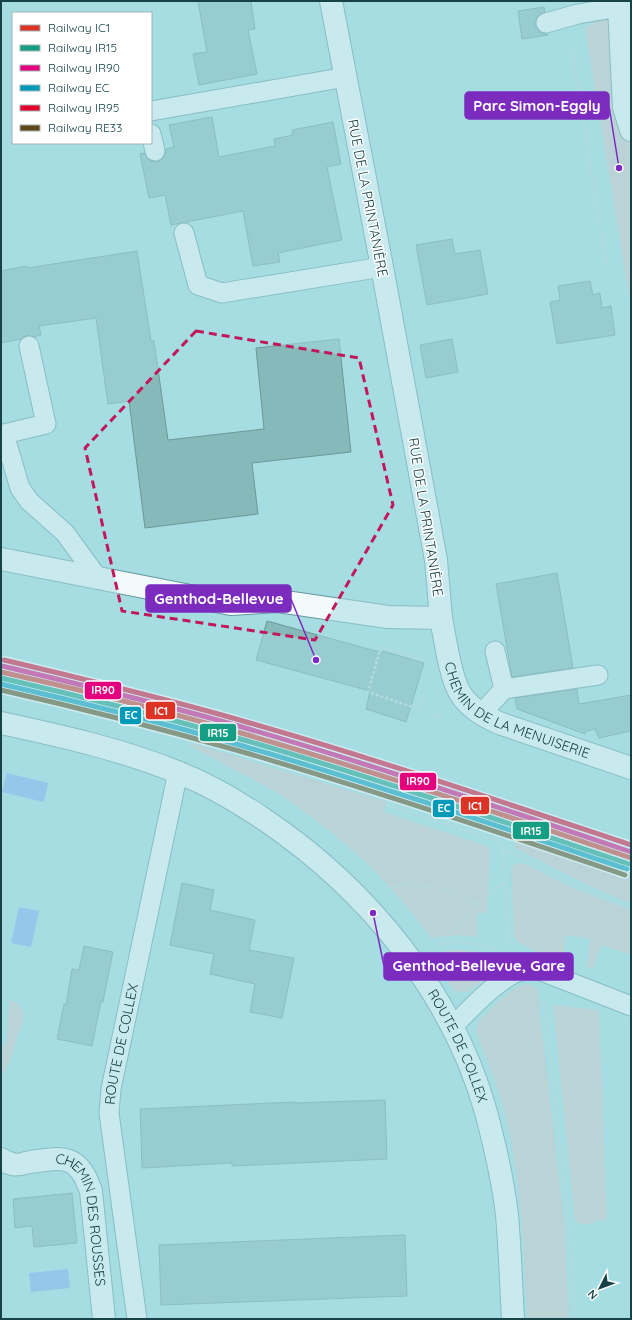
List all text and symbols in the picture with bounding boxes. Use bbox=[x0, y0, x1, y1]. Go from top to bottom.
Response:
legend bbox=[12, 12, 152, 144]
text: Railway IC1 bbox=[48, 20, 110, 35]
text: Railway IR15 bbox=[48, 40, 117, 55]
text: Railway IR90 bbox=[48, 60, 120, 75]
text: Railway EC bbox=[48, 80, 110, 95]
callout: Parc Simon-Eggly bbox=[465, 92, 609, 119]
text: Parc Simon-Eggly bbox=[473, 96, 601, 115]
text: Railway IR95 bbox=[48, 100, 119, 115]
street label: RUE DE LA PRINTANIÈRE bbox=[344, 118, 392, 279]
text: Railway RE33 bbox=[48, 120, 122, 135]
street label: RUE DE LA PRINTANIÈRE bbox=[405, 436, 447, 598]
callout: Genthod-Bellevue bbox=[146, 585, 291, 612]
text: Genthod-Bellevue bbox=[154, 589, 284, 608]
street label: CHEMIN DE LA MENUISERIE bbox=[441, 660, 592, 762]
line badge: IR90 bbox=[84, 681, 122, 700]
text: IR90 bbox=[91, 683, 115, 697]
line badge: IC1 bbox=[145, 701, 176, 720]
text: IC1 bbox=[154, 704, 168, 718]
line badge: EC bbox=[119, 706, 142, 725]
text: EC bbox=[124, 708, 138, 722]
line badge: IR15 bbox=[199, 723, 237, 742]
text: IR15 bbox=[207, 726, 229, 740]
line badge: IR90 bbox=[399, 772, 437, 791]
text: IR90 bbox=[406, 774, 430, 788]
line badge: IC1 bbox=[460, 796, 490, 815]
line badge: EC bbox=[432, 799, 455, 818]
text: IC1 bbox=[468, 799, 482, 813]
text: EC bbox=[437, 801, 451, 815]
line badge: IR15 bbox=[512, 821, 550, 840]
text: IR15 bbox=[520, 824, 542, 838]
callout: Genthod-Bellevue, Gare bbox=[384, 953, 573, 980]
text: Genthod-Bellevue, Gare bbox=[393, 956, 566, 975]
street label: ROUTE DE COLLEX bbox=[101, 981, 142, 1105]
street label: ROUTE DE COLLEX bbox=[424, 986, 492, 1105]
street label: CHEMIN DES ROUSSES bbox=[55, 1150, 110, 1287]
north arrow bbox=[580, 1268, 620, 1308]
text: N bbox=[585, 1287, 600, 1302]

